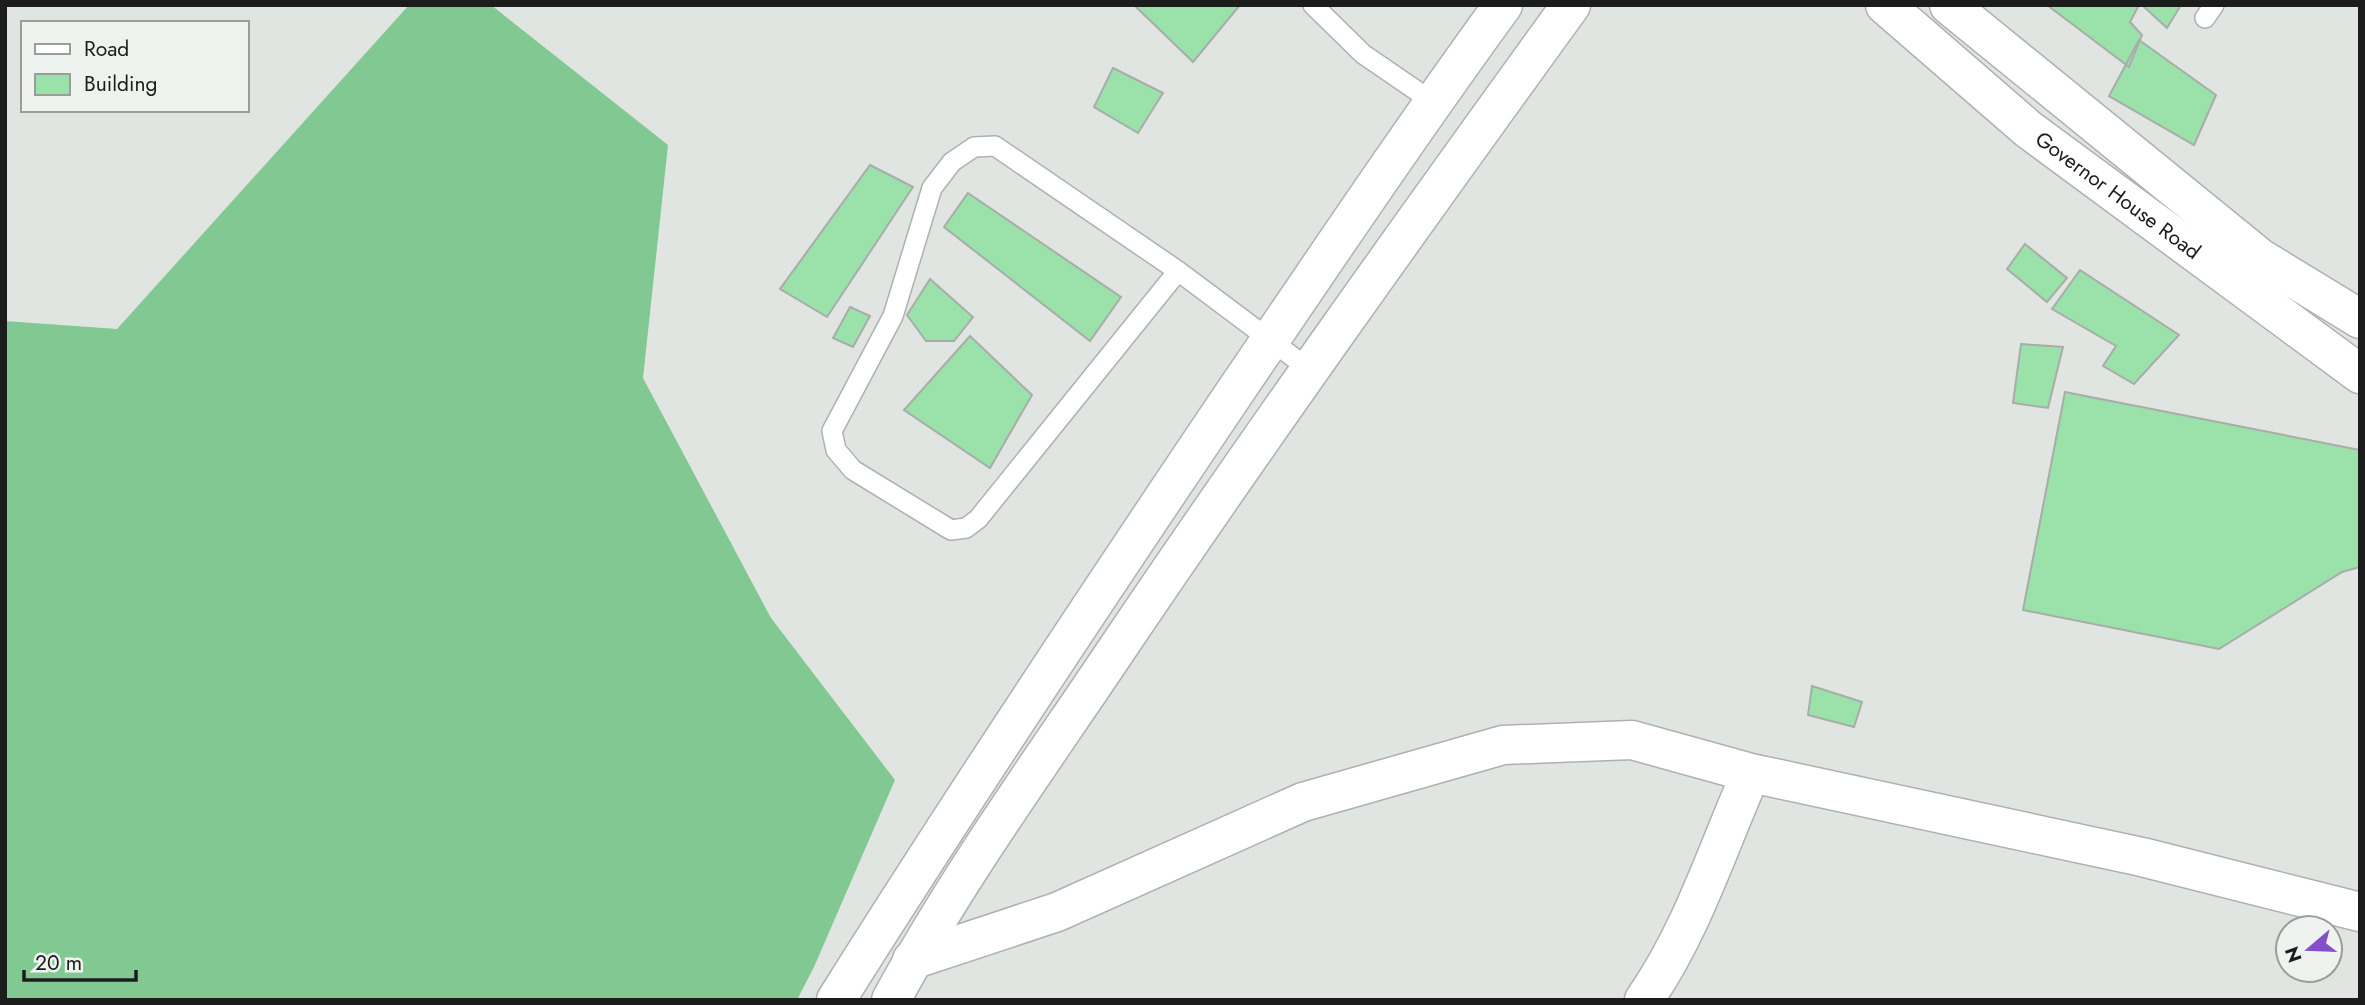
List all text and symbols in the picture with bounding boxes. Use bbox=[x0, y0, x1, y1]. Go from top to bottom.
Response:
legend bbox=[21, 21, 248, 112]
text: Road bbox=[84, 34, 129, 64]
text: Building bbox=[84, 69, 157, 99]
street label: Governor House Road bbox=[2029, 124, 2207, 266]
north arrow bbox=[2274, 914, 2344, 984]
scale bar bbox=[24, 939, 136, 983]
text: N bbox=[2278, 943, 2309, 966]
text: 20 m bbox=[35, 948, 82, 978]

